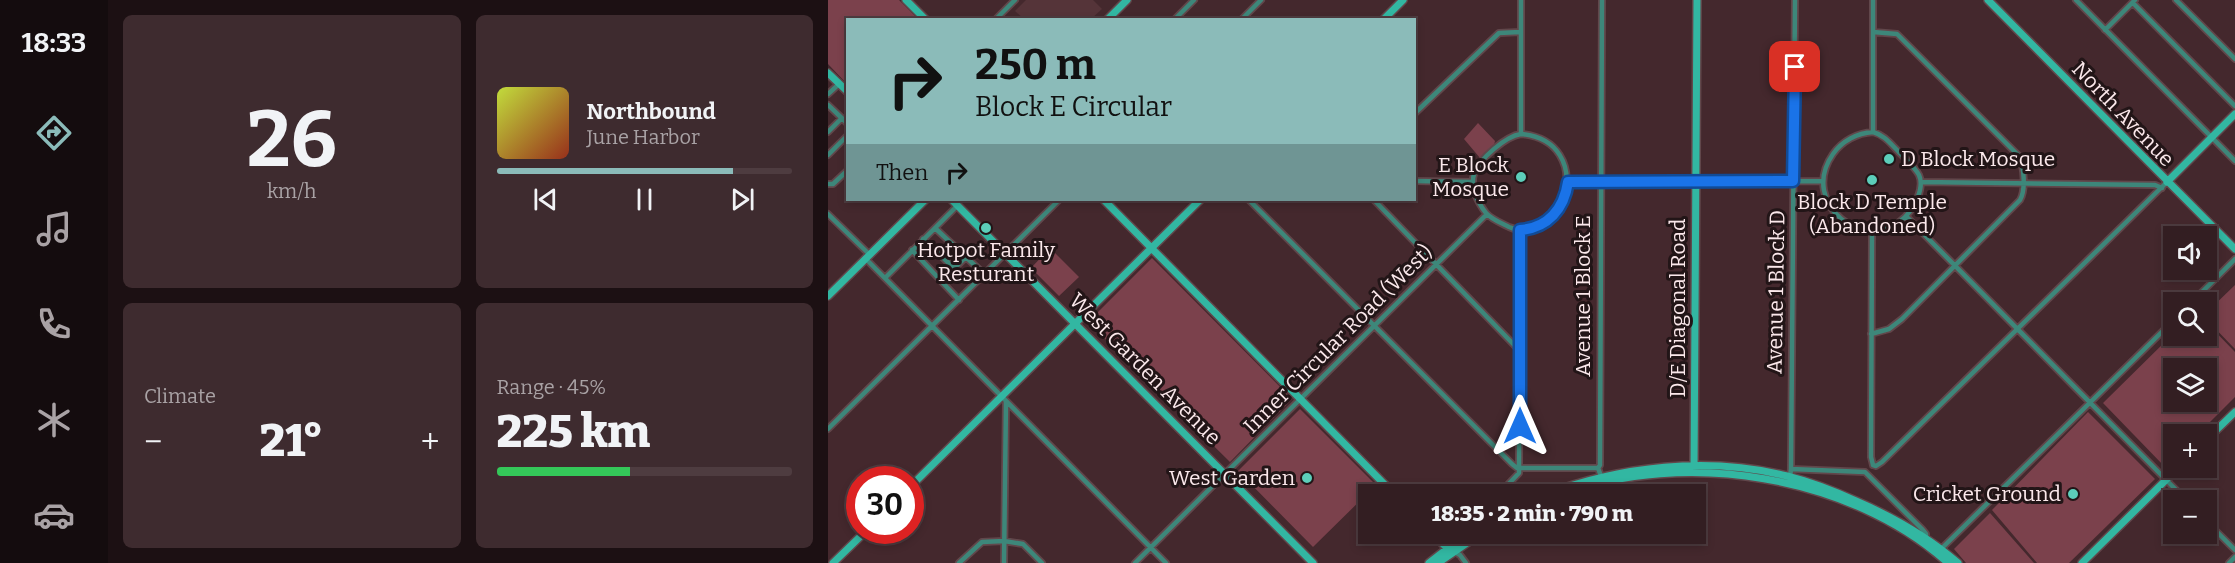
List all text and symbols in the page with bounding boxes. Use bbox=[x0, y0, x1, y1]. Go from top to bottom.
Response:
text: 18:33 bbox=[22, 27, 86, 59]
text: 250 m bbox=[975, 40, 1096, 90]
pin bbox=[1769, 41, 1820, 92]
icon: right bbox=[876, 42, 954, 120]
icon: arrive bbox=[1778, 50, 1811, 83]
street label: North Avenue bbox=[2066, 56, 2180, 172]
text: Block E Circular bbox=[975, 91, 1172, 123]
text: 26 bbox=[247, 93, 337, 187]
text: Northbound bbox=[587, 98, 716, 125]
icon: directions bbox=[33, 112, 75, 154]
text: June Harbor bbox=[587, 125, 700, 149]
place label: D Block Mosque bbox=[1901, 146, 2055, 172]
place label: E Block Mosque bbox=[1432, 152, 1509, 202]
marker: D Block Mosque bbox=[1882, 152, 1896, 166]
icon: right bbox=[940, 156, 973, 189]
text: Then bbox=[876, 159, 928, 186]
marker: E Block Mosque bbox=[1514, 170, 1528, 184]
marker: Block D Temple (Abandoned) bbox=[1865, 173, 1879, 187]
text: km/h bbox=[267, 179, 317, 203]
icon: previous bbox=[529, 183, 562, 216]
icon: pause bbox=[628, 183, 661, 216]
icon: next bbox=[726, 183, 759, 216]
place label: Block D Temple (Abandoned) bbox=[1797, 189, 1947, 239]
icon: music bbox=[33, 208, 75, 250]
street label: Avenue 1 Block D bbox=[1762, 210, 1790, 374]
street label: Avenue 1 Block E bbox=[1570, 215, 1596, 377]
street label: D/E Diagonal Road bbox=[1665, 219, 1691, 397]
marker: Hotpot Family Resturant bbox=[979, 221, 993, 235]
map controls bbox=[2163, 226, 2217, 544]
button: sound bbox=[2163, 226, 2217, 280]
place label: Hotpot Family Resturant bbox=[917, 237, 1056, 287]
street label: Inner Circular Road (West) bbox=[1238, 239, 1438, 439]
street label: West Garden Avenue bbox=[1064, 288, 1226, 450]
button: search bbox=[2163, 292, 2217, 346]
icon: phone bbox=[33, 303, 75, 345]
button: layers bbox=[2163, 358, 2217, 412]
text: Range · 45% bbox=[497, 375, 606, 399]
text: Climate bbox=[144, 384, 216, 408]
position arrow bbox=[1488, 394, 1552, 458]
icon: climate bbox=[33, 399, 75, 441]
text: 225 km bbox=[497, 405, 650, 459]
text: 21° bbox=[260, 414, 323, 468]
text: − bbox=[144, 422, 162, 462]
text: + bbox=[421, 422, 439, 462]
button: + bbox=[2163, 424, 2217, 478]
place label: West Garden bbox=[1169, 465, 1295, 491]
speed limit sign: 30 bbox=[846, 466, 924, 544]
marker: West Garden bbox=[1300, 471, 1314, 485]
place label: Cricket Ground bbox=[1913, 481, 2061, 507]
marker: Cricket Ground bbox=[2066, 487, 2080, 501]
button: − bbox=[2163, 490, 2217, 544]
icon: car bbox=[33, 494, 75, 536]
text: 18:35 · 2 min · 790 m bbox=[1431, 500, 1633, 527]

